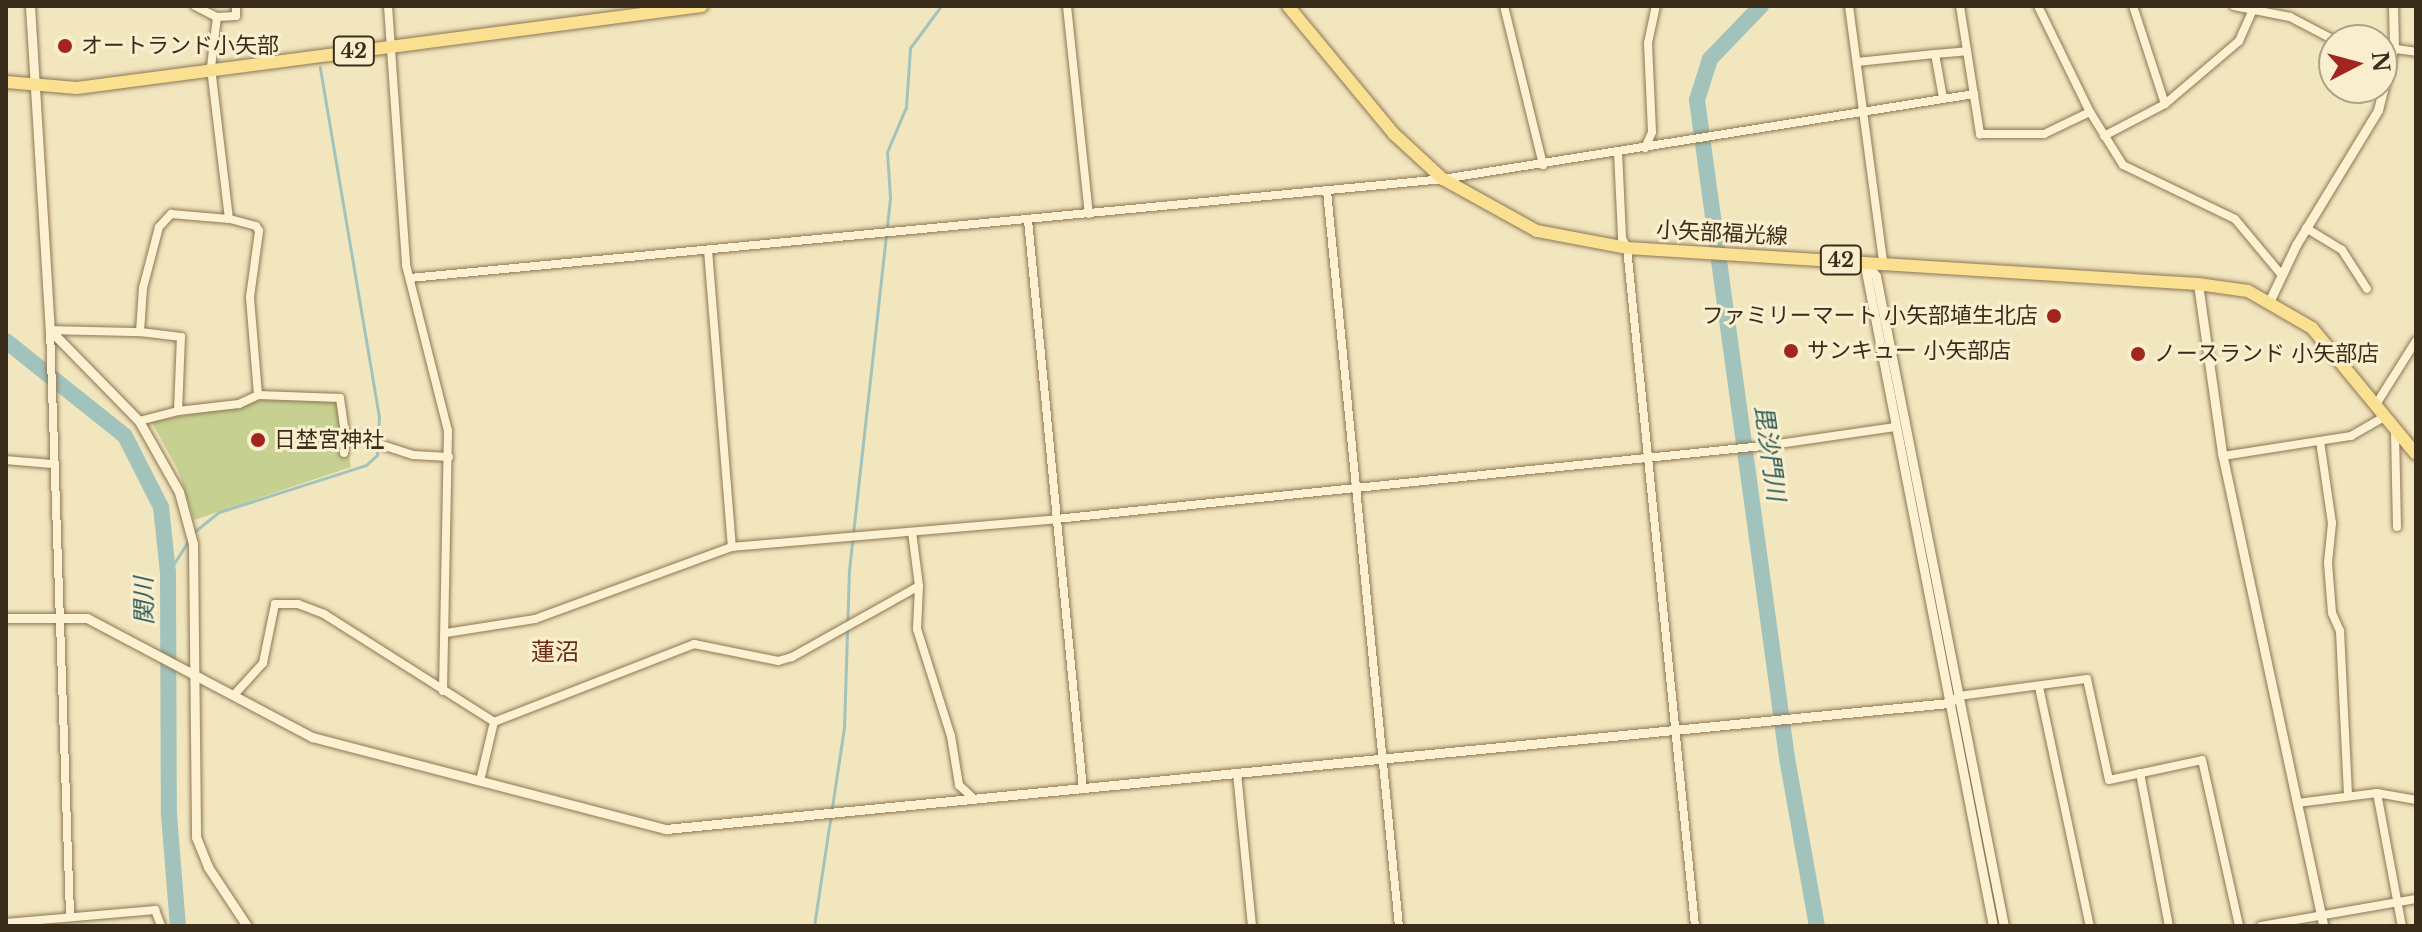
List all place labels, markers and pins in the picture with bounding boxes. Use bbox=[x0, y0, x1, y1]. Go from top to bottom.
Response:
place label: オートランド小矢部 bbox=[81, 33, 279, 59]
marker: オートランド小矢部 bbox=[56, 37, 74, 55]
place label: ファミリーマート 小矢部埴生北店 bbox=[1702, 303, 2038, 329]
marker: ファミリーマート 小矢部埴生北店 bbox=[2045, 307, 2063, 325]
place label: サンキュー 小矢部店 bbox=[1807, 338, 2011, 364]
place label: ノースランド 小矢部店 bbox=[2154, 341, 2380, 367]
marker: サンキュー 小矢部店 bbox=[1782, 342, 1800, 360]
marker: ノースランド 小矢部店 bbox=[2129, 345, 2147, 363]
place label: 日埜宮神社 bbox=[274, 427, 384, 453]
marker: 日埜宮神社 bbox=[249, 431, 267, 449]

